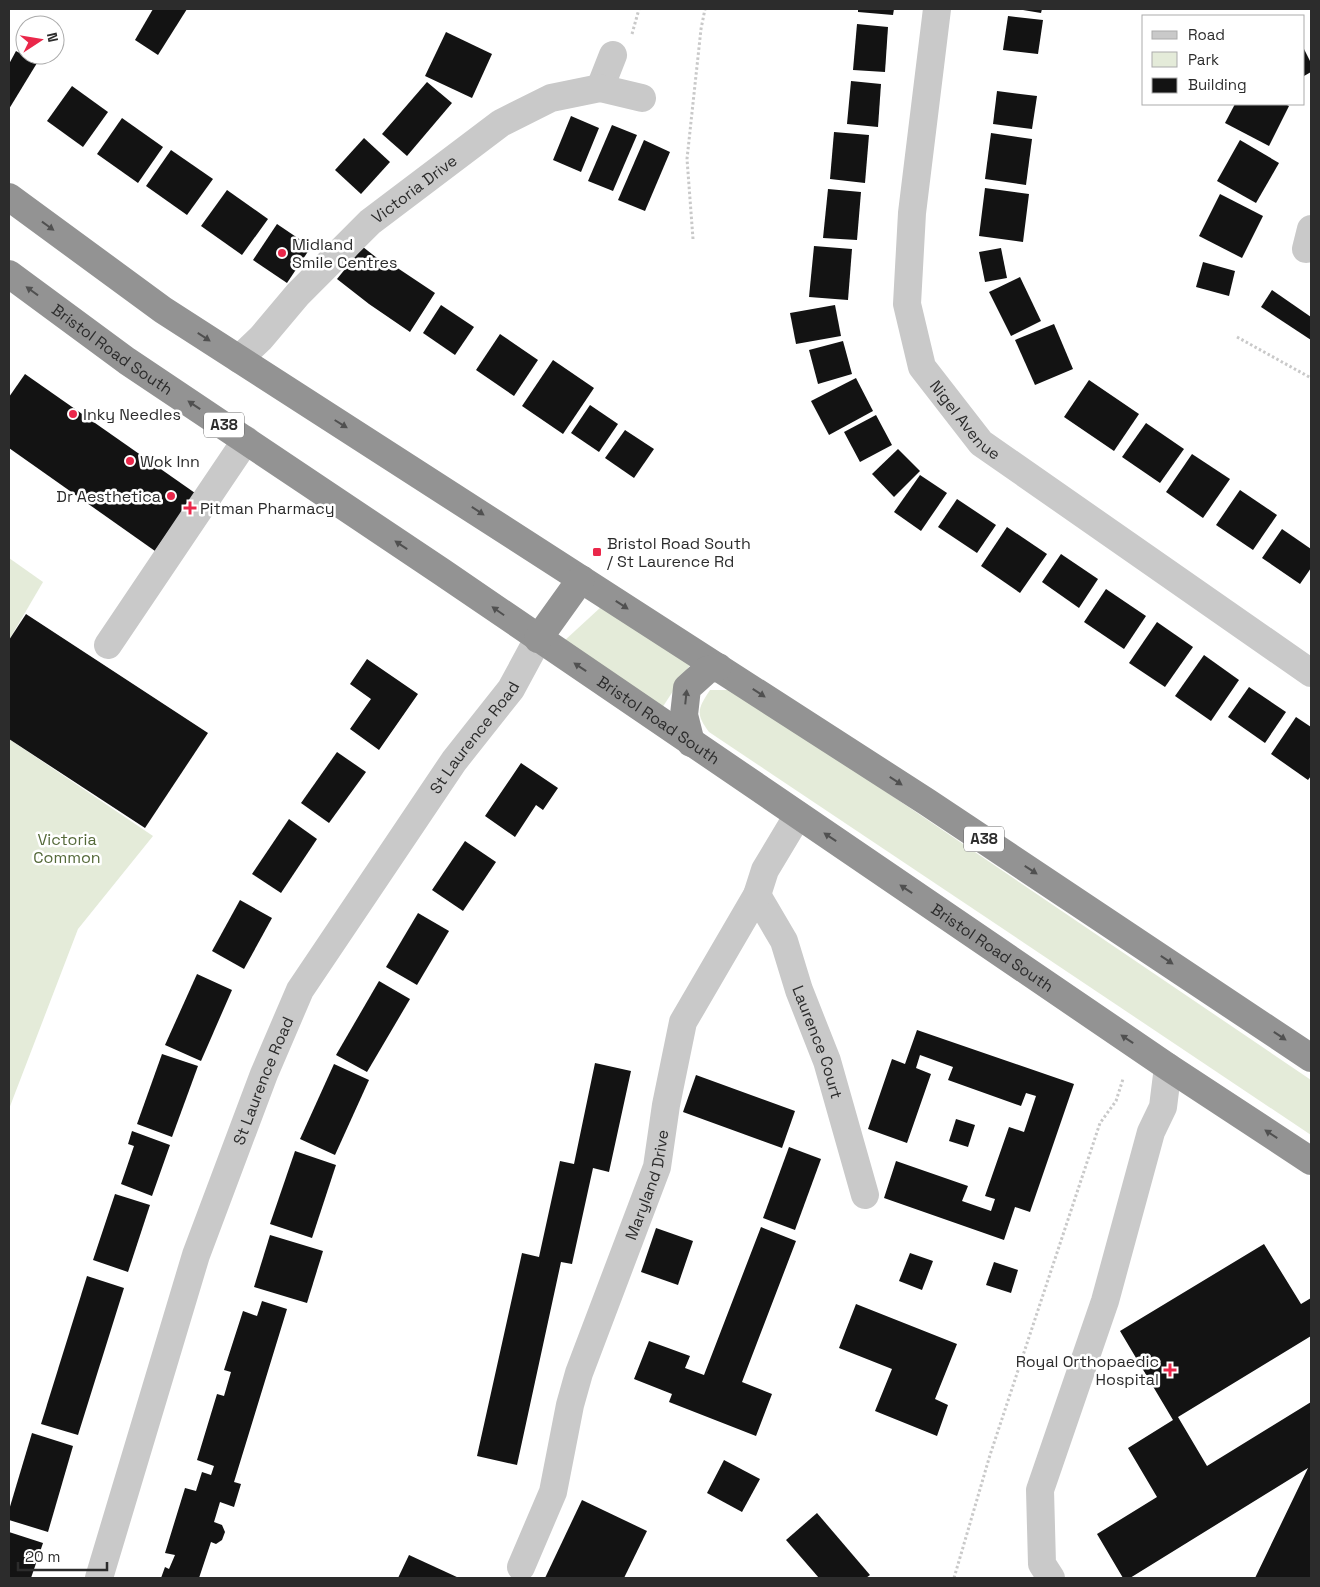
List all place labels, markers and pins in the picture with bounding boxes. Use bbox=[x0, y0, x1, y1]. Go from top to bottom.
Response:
place label: Midland Smile Centres bbox=[292, 234, 397, 273]
marker: Midland Smile Centres bbox=[276, 247, 288, 259]
place label: Inky Needles bbox=[83, 404, 181, 425]
marker: Inky Needles bbox=[67, 408, 79, 420]
place label: Wok Inn bbox=[140, 451, 200, 472]
marker: Wok Inn bbox=[124, 455, 136, 467]
place label: Dr Aesthetica bbox=[56, 486, 161, 507]
marker: Dr Aesthetica bbox=[165, 490, 177, 502]
place label: Pitman Pharmacy bbox=[200, 498, 335, 519]
marker: Pitman Pharmacy bbox=[184, 502, 196, 514]
place label: Bristol Road South / St Laurence Rd bbox=[607, 533, 751, 572]
marker: Bristol Road South / St Laurence Rd bbox=[591, 546, 603, 558]
place label: Royal Orthopaedic Hospital bbox=[1016, 1351, 1159, 1390]
marker: Royal Orthopaedic Hospital bbox=[1163, 1363, 1177, 1377]

